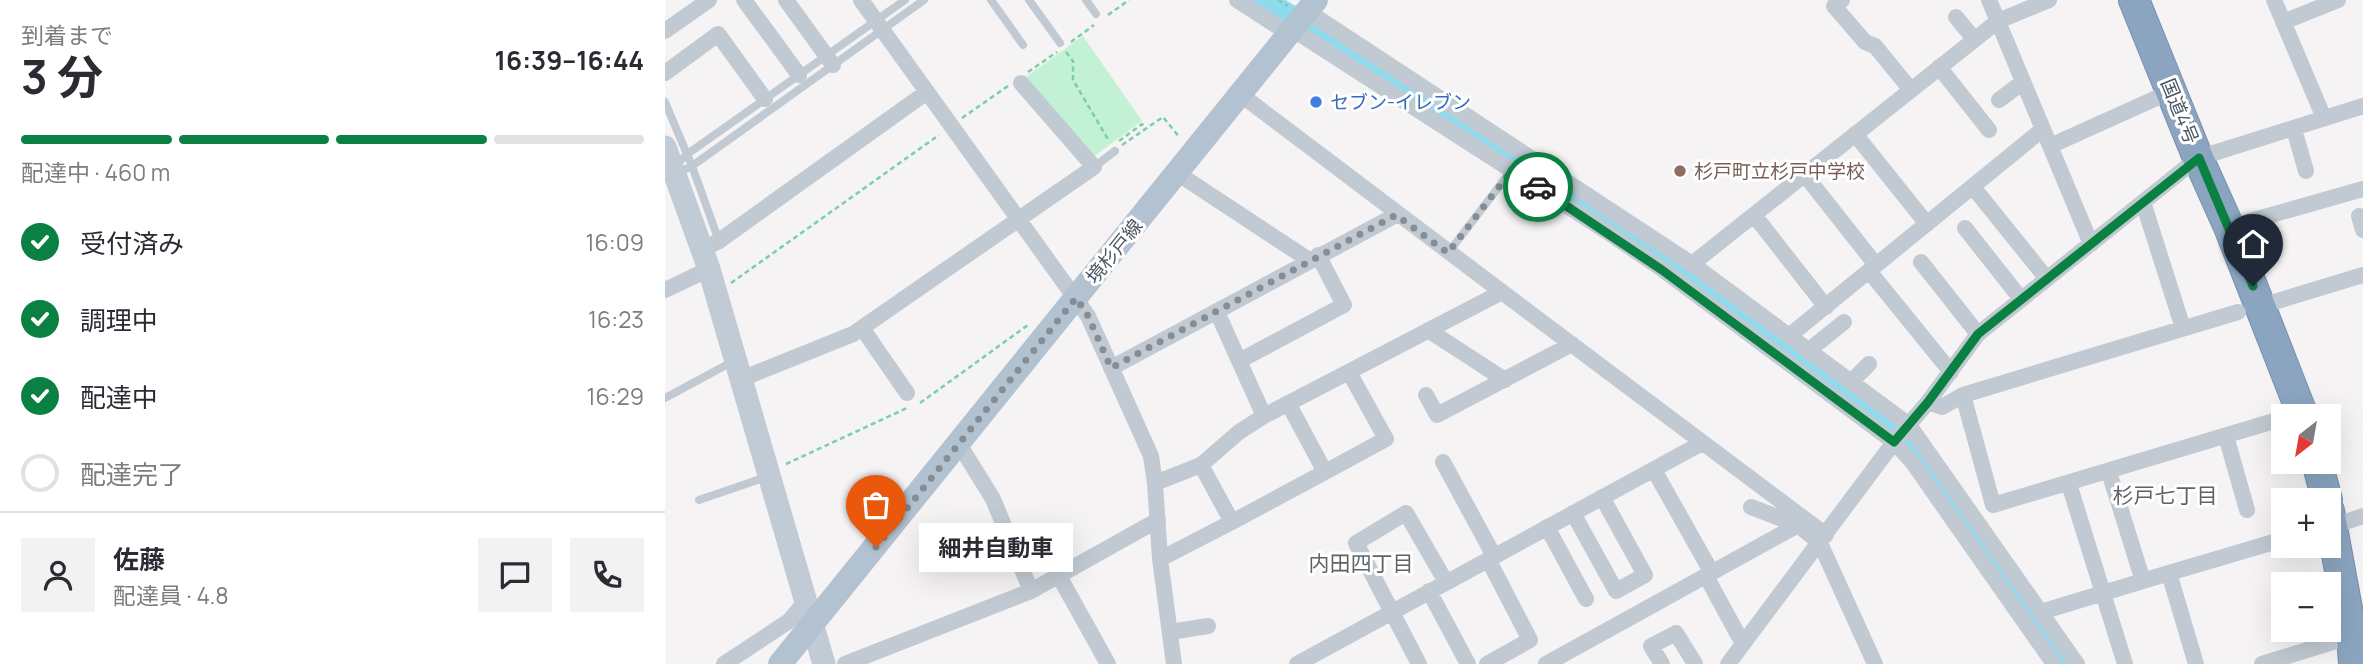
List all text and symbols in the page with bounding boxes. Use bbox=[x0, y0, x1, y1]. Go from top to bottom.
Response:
text: 到着まで bbox=[21, 19, 113, 51]
text: 16:39–16:44 bbox=[495, 42, 644, 78]
text: 3 分 bbox=[21, 45, 103, 108]
street label: 国道4号 bbox=[2155, 75, 2205, 147]
place label: セブン-イレブン bbox=[1330, 89, 1471, 115]
marker: セブン-イレブン bbox=[1308, 94, 1324, 110]
courier bbox=[1503, 152, 1573, 222]
text: 配達中 · 460 m bbox=[21, 156, 170, 188]
place label: 杉戸町立杉戸中学校 bbox=[1694, 158, 1865, 184]
marker: 杉戸町立杉戸中学校 bbox=[1672, 163, 1688, 179]
icon: car bbox=[1519, 168, 1557, 206]
street label: 境杉戸線 bbox=[1080, 213, 1148, 289]
pin bbox=[2223, 214, 2283, 286]
icon: check bbox=[21, 223, 59, 261]
text: 受付済み bbox=[80, 225, 184, 261]
icon: home bbox=[2234, 225, 2272, 263]
text: 16:09 bbox=[586, 226, 644, 258]
icon: check bbox=[21, 300, 59, 338]
text: 調理中 bbox=[80, 302, 158, 338]
text: 16:23 bbox=[588, 303, 644, 335]
icon: check bbox=[21, 377, 59, 415]
text: 配達中 bbox=[80, 379, 158, 415]
text: 16:29 bbox=[587, 380, 644, 412]
north arrow bbox=[2271, 404, 2341, 474]
map controls bbox=[2271, 404, 2341, 642]
text: 配達完了 bbox=[80, 456, 184, 492]
pin bbox=[846, 475, 906, 547]
district label: 杉戸七丁目 bbox=[2113, 481, 2218, 509]
icon: bag bbox=[857, 486, 895, 524]
button: + bbox=[2271, 488, 2341, 558]
callout: 細井自動車 bbox=[918, 522, 1072, 572]
text: 細井自動車 bbox=[939, 531, 1054, 563]
button: person bbox=[21, 538, 95, 612]
button: chat bbox=[478, 538, 552, 612]
button: phone bbox=[570, 538, 644, 612]
text: 佐藤 bbox=[113, 541, 165, 577]
district label: 内田四丁目 bbox=[1309, 549, 1414, 577]
button: − bbox=[2271, 572, 2341, 642]
text: 配達員 · 4.8 bbox=[113, 579, 229, 611]

